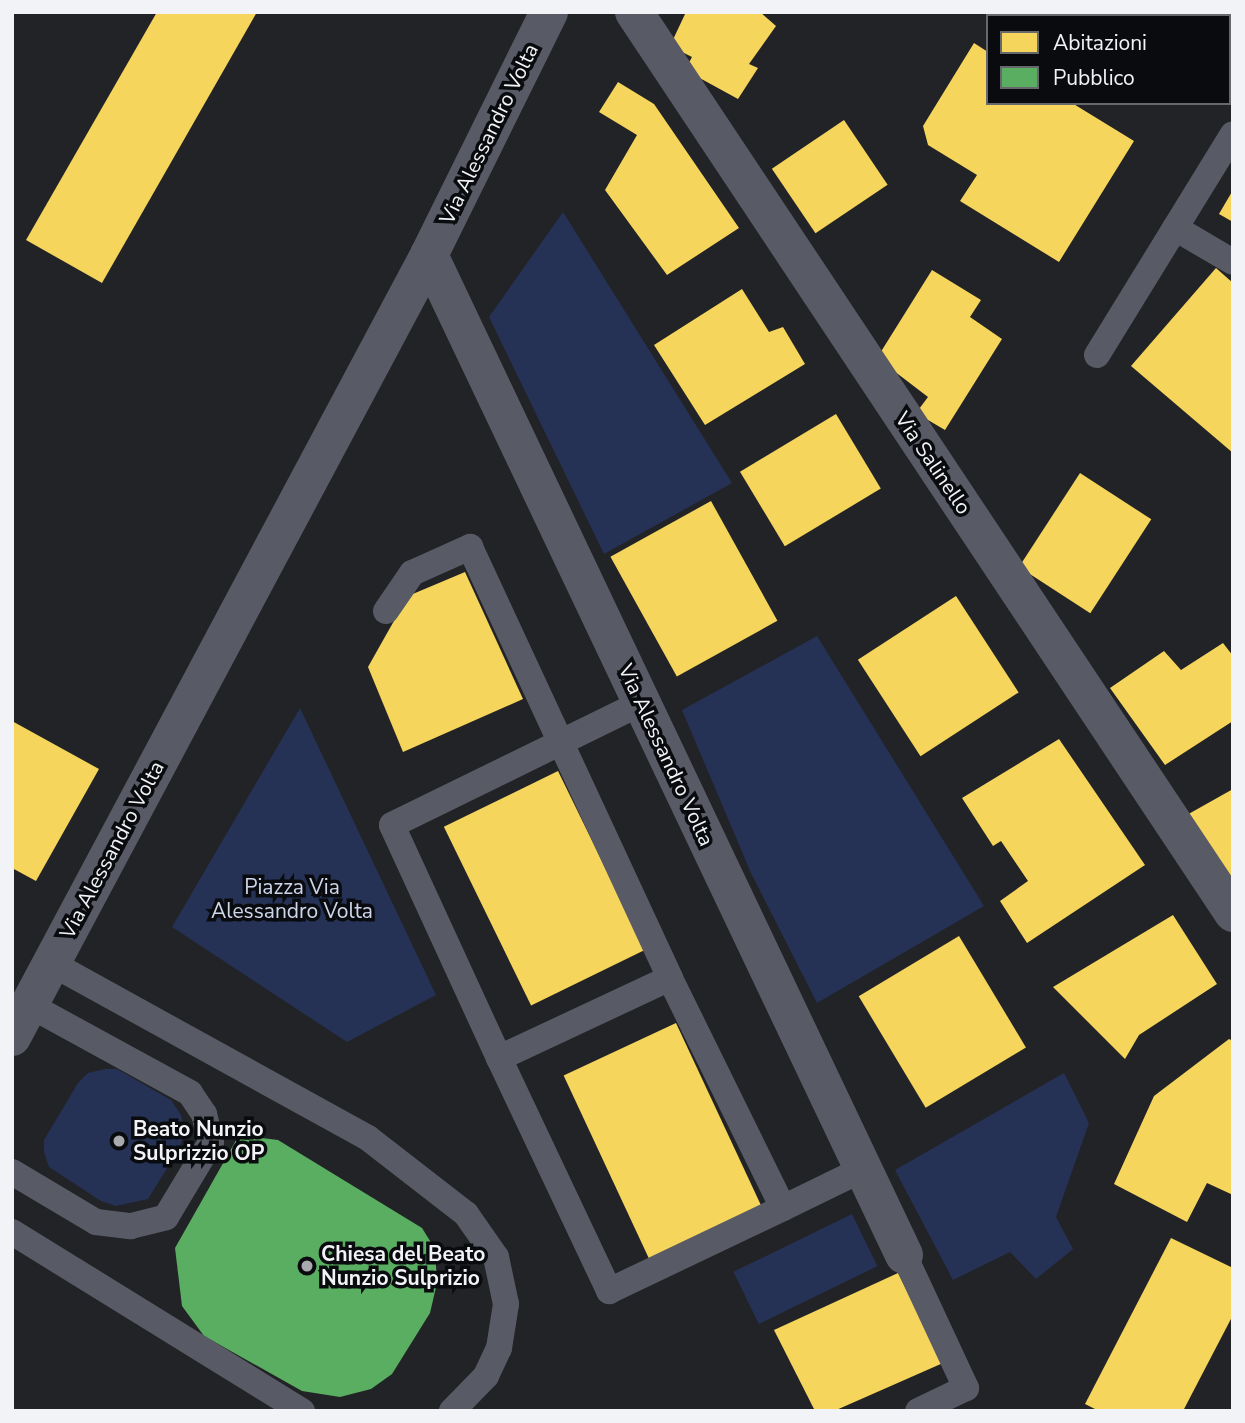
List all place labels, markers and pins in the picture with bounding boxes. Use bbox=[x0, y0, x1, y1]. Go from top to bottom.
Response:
place label: Beato Nunzio Sulprizzio OP bbox=[133, 1116, 265, 1166]
marker: Beato Nunzio Sulprizzio OP bbox=[111, 1133, 127, 1149]
place label: Chiesa del Beato Nunzio Sulprizio bbox=[321, 1241, 485, 1291]
marker: Chiesa del Beato Nunzio Sulprizio bbox=[299, 1258, 315, 1274]

